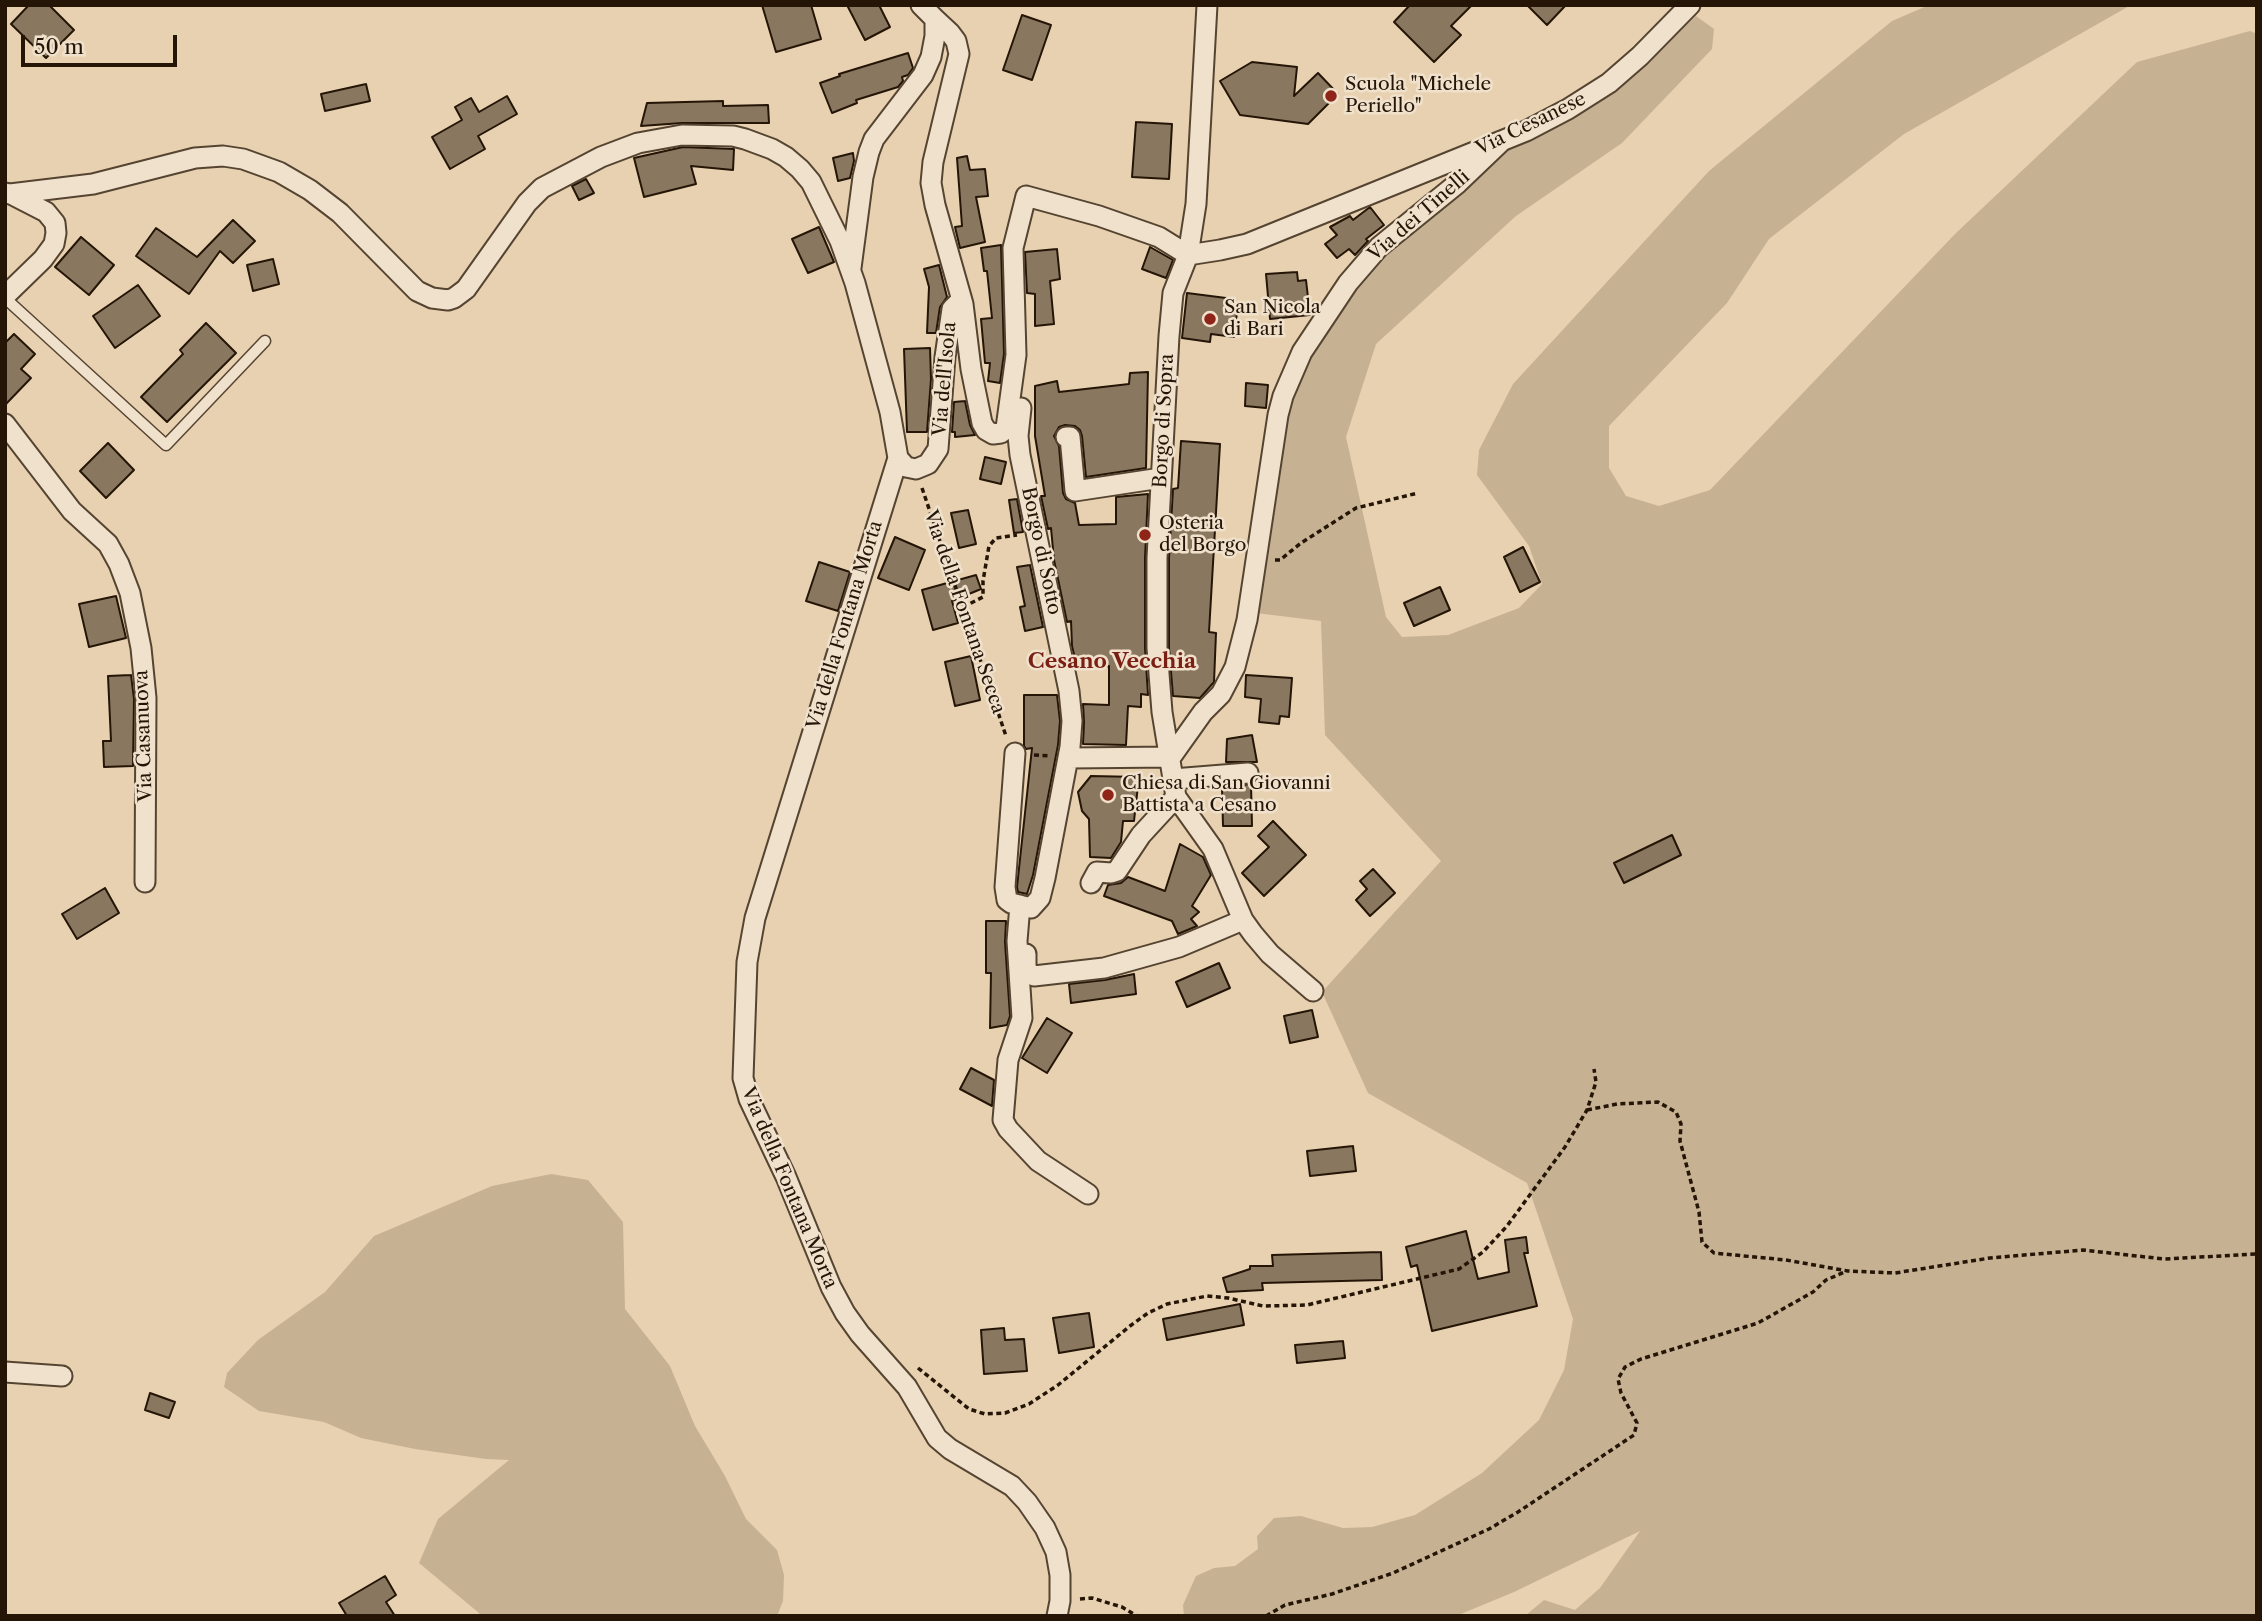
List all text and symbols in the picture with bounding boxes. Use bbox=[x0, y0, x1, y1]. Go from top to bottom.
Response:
scale bar bbox=[24, 21, 180, 65]
text: 50 m bbox=[34, 34, 84, 59]
place label: Scuola "Michele Periello" bbox=[1345, 74, 1491, 118]
marker: Scuola "Michele Periello" bbox=[1323, 88, 1339, 104]
street label: Via Cesanese bbox=[1472, 88, 1590, 160]
street label: Via dei Tinelli bbox=[1364, 166, 1474, 266]
place label: San Nicola di Bari bbox=[1224, 297, 1321, 341]
marker: San Nicola di Bari bbox=[1202, 311, 1218, 327]
street label: Via dell'Isola bbox=[929, 321, 961, 437]
street label: Borgo di Sopra bbox=[1149, 353, 1179, 489]
street label: Borgo di Sotto bbox=[1016, 485, 1066, 617]
street label: Via della Fontana Secca bbox=[918, 507, 1010, 717]
place label: Osteria del Borgo bbox=[1159, 513, 1246, 557]
street label: Via della Fontana Morta bbox=[802, 518, 888, 732]
marker: Osteria del Borgo bbox=[1137, 527, 1153, 543]
district label: Cesano Vecchia bbox=[1028, 649, 1196, 675]
street label: Via Casanuova bbox=[130, 670, 158, 802]
place label: Chiesa di San Giovanni Battista a Cesano bbox=[1122, 773, 1331, 817]
marker: Chiesa di San Giovanni Battista a Cesano bbox=[1100, 787, 1116, 803]
street label: Via della Fontana Morta bbox=[736, 1084, 842, 1292]

